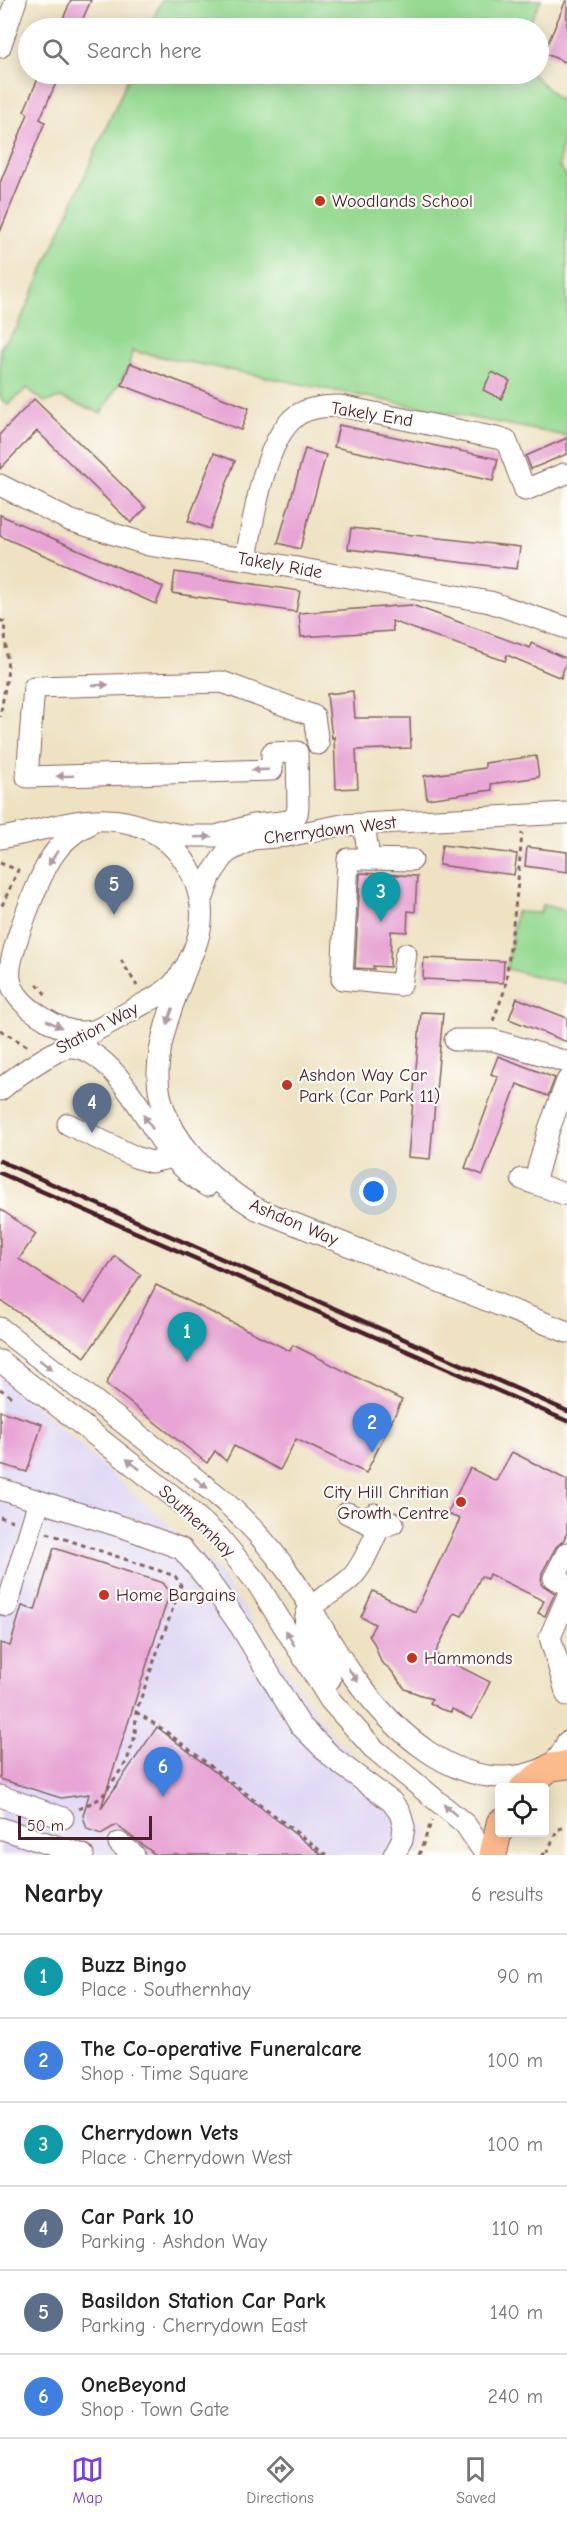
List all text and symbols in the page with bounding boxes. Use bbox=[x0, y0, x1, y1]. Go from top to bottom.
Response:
search box bbox=[18, 18, 549, 84]
icon: search bbox=[39, 35, 72, 68]
text: Search here bbox=[87, 38, 202, 64]
place label: Woodlands School bbox=[332, 191, 473, 212]
marker: Woodlands School bbox=[313, 194, 327, 208]
street label: Takely End bbox=[329, 398, 414, 431]
street label: Takely Ride bbox=[236, 548, 324, 583]
one-way arrow bbox=[91, 680, 110, 689]
one-way arrow bbox=[250, 766, 269, 775]
one-way arrow bbox=[55, 771, 74, 781]
street label: Cherrydown West bbox=[263, 812, 398, 849]
one-way arrow bbox=[194, 832, 213, 841]
one-way arrow bbox=[47, 849, 58, 866]
pin: 5 bbox=[94, 866, 134, 915]
pin: 3 bbox=[362, 872, 400, 922]
street label: Station Way bbox=[52, 998, 143, 1059]
one-way arrow bbox=[164, 1007, 174, 1025]
one-way arrow bbox=[45, 1019, 62, 1029]
place label: Ashdon Way Car Park (Car Park 11) bbox=[299, 1065, 440, 1107]
marker: Ashdon Way Car Park (Car Park 11) bbox=[280, 1078, 294, 1092]
pin: 4 bbox=[72, 1084, 112, 1133]
one-way arrow bbox=[143, 1114, 154, 1130]
your location bbox=[359, 1177, 388, 1206]
street label: Ashdon Way bbox=[246, 1194, 342, 1251]
pin: 1 bbox=[168, 1312, 207, 1362]
one-way arrow bbox=[38, 1358, 53, 1370]
pin: 2 bbox=[352, 1404, 392, 1453]
one-way arrow bbox=[125, 1459, 140, 1471]
one-way arrow bbox=[193, 1476, 209, 1489]
street label: Southernhay bbox=[154, 1481, 240, 1563]
place label: City Hill Chritian Growth Centre bbox=[323, 1482, 449, 1524]
marker: City Hill Chritian Growth Centre bbox=[454, 1495, 468, 1509]
place label: Home Bargains bbox=[116, 1585, 236, 1606]
marker: Home Bargains bbox=[97, 1588, 111, 1602]
one-way arrow bbox=[285, 1630, 296, 1646]
place label: Hammonds bbox=[424, 1648, 513, 1669]
marker: Hammonds bbox=[405, 1651, 419, 1665]
one-way arrow bbox=[347, 1666, 359, 1682]
pin: 6 bbox=[144, 1748, 182, 1797]
map controls bbox=[495, 1783, 549, 1837]
button: locate bbox=[495, 1783, 549, 1837]
one-way arrow bbox=[443, 1804, 458, 1817]
scale bar bbox=[18, 1813, 152, 1840]
text: 50 m bbox=[27, 1817, 64, 1835]
text: Nearby bbox=[24, 1879, 103, 1909]
text: 6 results bbox=[471, 1883, 543, 1906]
text: Buzz Bingo bbox=[81, 1952, 187, 1978]
text: 1 bbox=[40, 1965, 47, 1988]
text: 90 m bbox=[497, 1965, 543, 1988]
text: Place · Southernhay bbox=[81, 1978, 251, 2001]
text: The Co-operative Funeralcare bbox=[81, 2036, 362, 2062]
text: 2 bbox=[39, 2049, 48, 2072]
text: 100 m bbox=[488, 2049, 543, 2072]
text: Shop · Time Square bbox=[81, 2062, 249, 2085]
text: Cherrydown Vets bbox=[81, 2120, 238, 2146]
text: 3 bbox=[39, 2133, 48, 2156]
text: 100 m bbox=[488, 2133, 543, 2156]
text: Place · Cherrydown West bbox=[81, 2146, 292, 2169]
text: Car Park 10 bbox=[81, 2204, 194, 2230]
text: 4 bbox=[39, 2217, 48, 2240]
text: 110 m bbox=[492, 2217, 543, 2240]
text: Parking · Ashdon Way bbox=[81, 2230, 267, 2253]
text: Basildon Station Car Park bbox=[81, 2288, 326, 2314]
text: 5 bbox=[38, 2301, 49, 2324]
text: 140 m bbox=[490, 2301, 543, 2324]
text: Parking · Cherrydown East bbox=[81, 2314, 307, 2337]
text: OneBeyond bbox=[81, 2372, 187, 2398]
text: 6 bbox=[38, 2385, 49, 2408]
text: 240 m bbox=[488, 2385, 543, 2408]
text: Shop · Town Gate bbox=[81, 2398, 229, 2421]
tab: Map bbox=[71, 2453, 104, 2507]
tab: Directions bbox=[246, 2453, 314, 2507]
tab: Saved bbox=[456, 2453, 496, 2507]

